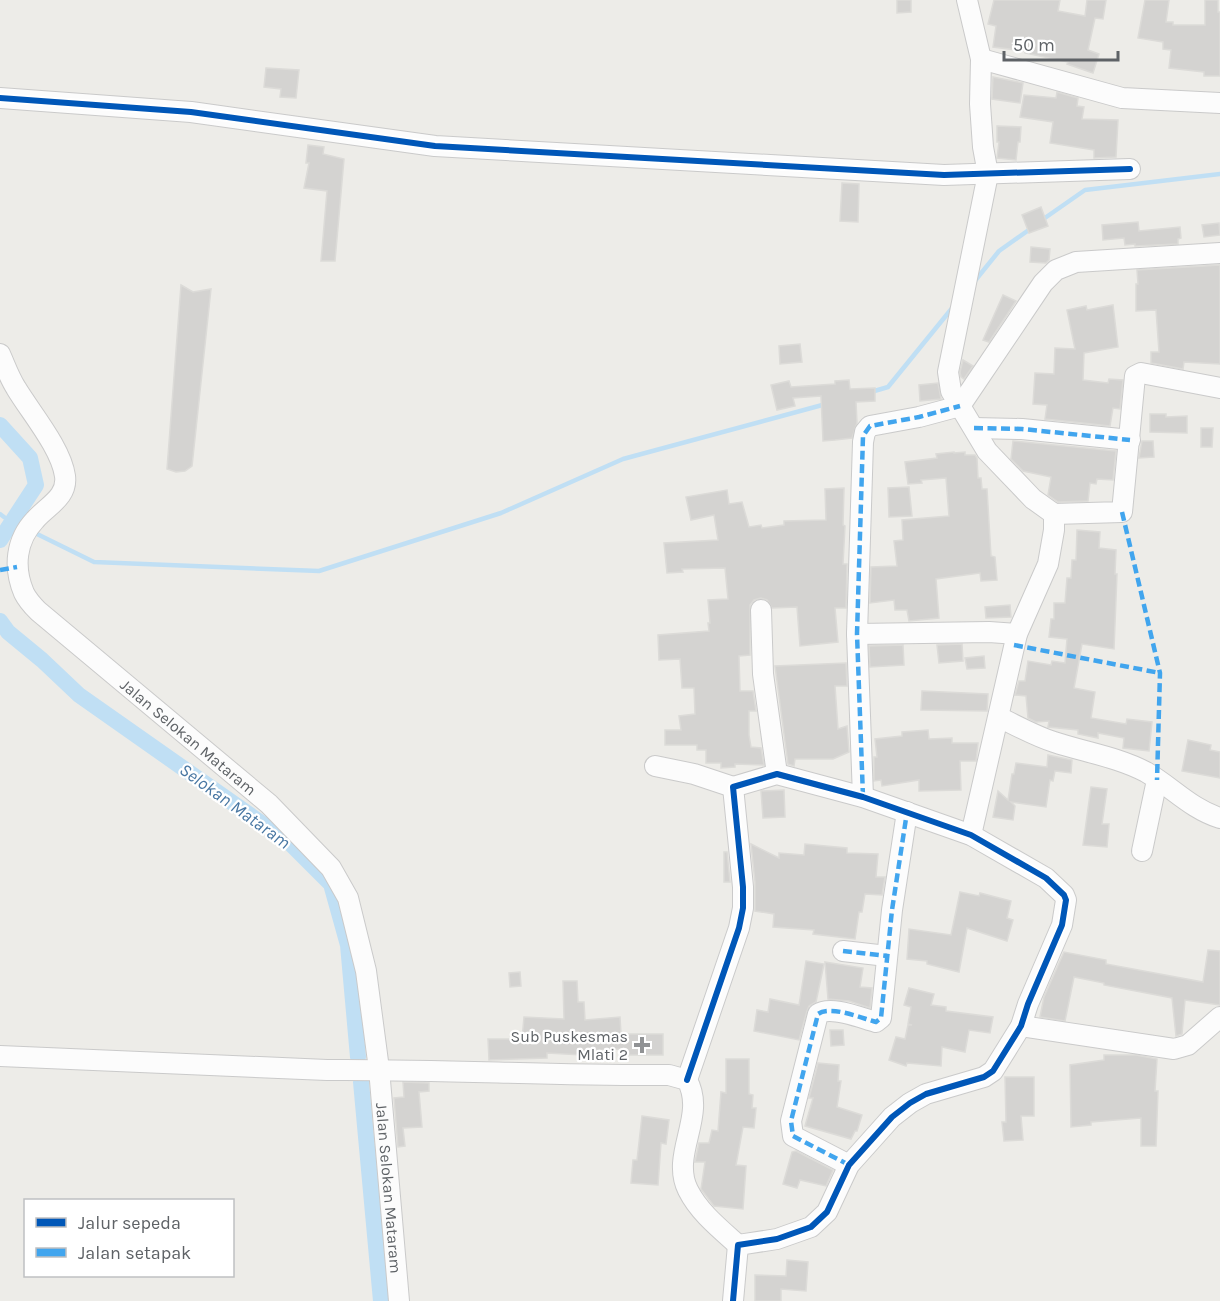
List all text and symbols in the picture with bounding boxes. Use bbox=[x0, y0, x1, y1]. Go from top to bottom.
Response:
scale bar bbox=[1004, 24, 1118, 62]
text: 50 m bbox=[1013, 34, 1055, 56]
street label: Jalan Selokan Mataram bbox=[117, 675, 260, 799]
water label: Selokan Mataram bbox=[175, 758, 295, 854]
place label: Sub Puskesmas Mlati 2 bbox=[511, 1027, 628, 1064]
marker: Sub Puskesmas Mlati 2 bbox=[633, 1036, 651, 1054]
street label: Jalan Selokan Mataram bbox=[372, 1102, 406, 1274]
legend bbox=[24, 1199, 234, 1277]
text: Jalur sepeda bbox=[78, 1212, 181, 1234]
text: Jalan setapak bbox=[78, 1242, 191, 1264]

